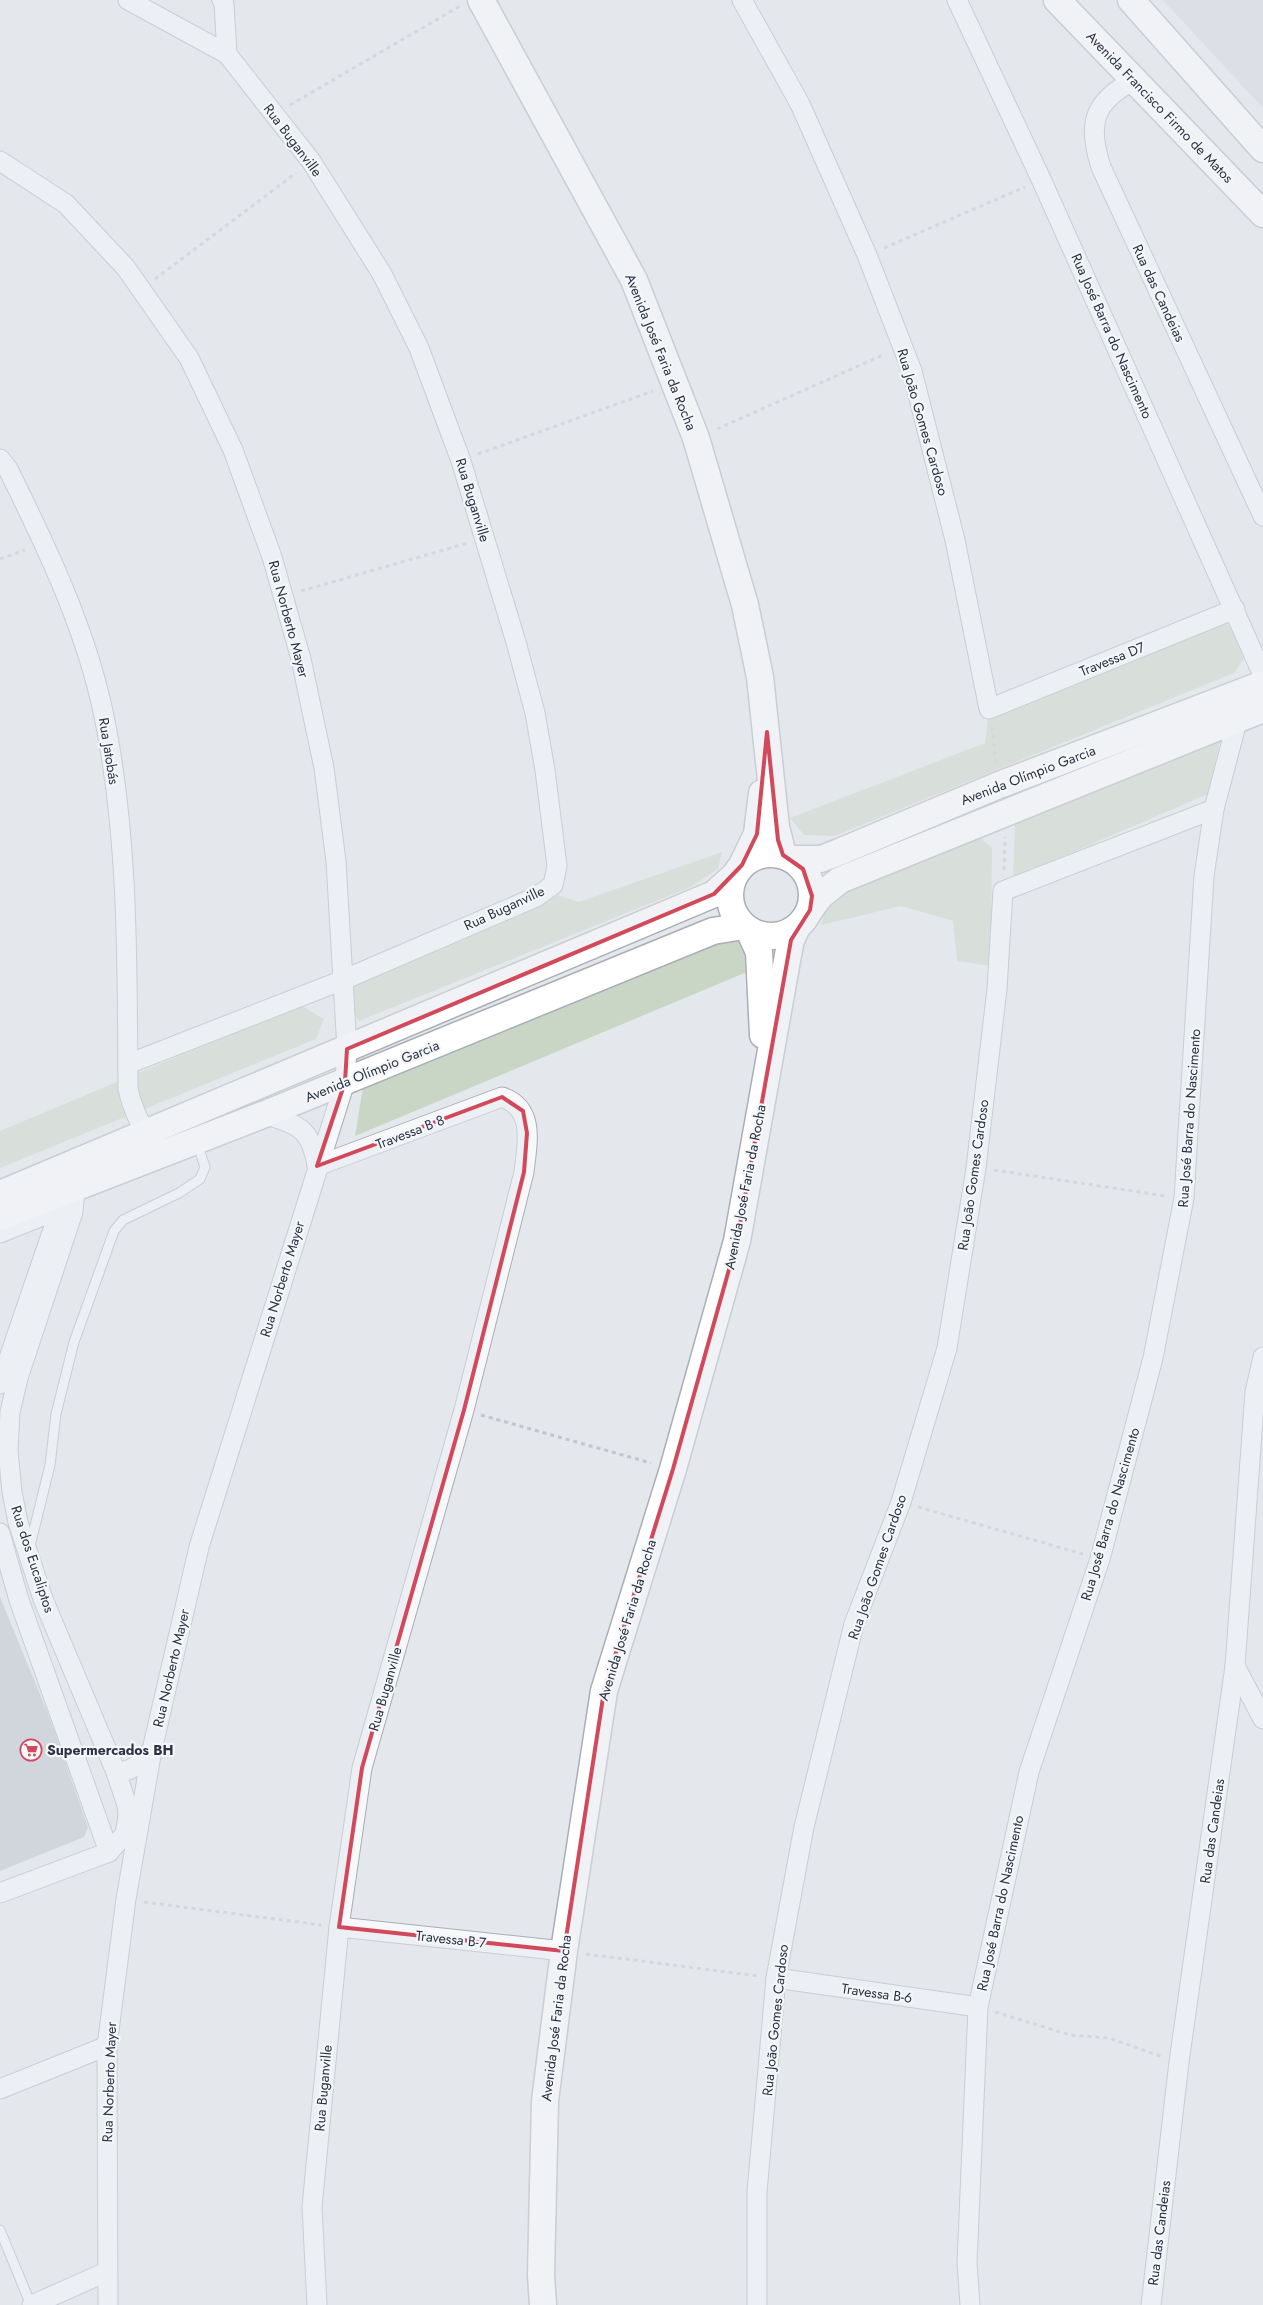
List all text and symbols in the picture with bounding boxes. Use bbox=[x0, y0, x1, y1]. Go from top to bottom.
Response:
street label: Avenida Francisco Firmo de Matos bbox=[1082, 27, 1238, 188]
street label: Rua Buganville bbox=[259, 99, 327, 181]
street label: Rua das Candeias bbox=[1128, 241, 1191, 345]
street label: Rua José Barra do Nascimento bbox=[1066, 250, 1158, 422]
street label: Avenida José Faria da Rocha bbox=[620, 271, 702, 433]
street label: Rua João Gomes Cardoso bbox=[892, 346, 954, 498]
street label: Rua Buganville bbox=[451, 456, 495, 544]
street label: Rua Norberto Mayer bbox=[264, 558, 314, 680]
street label: Travessa D7 bbox=[1076, 637, 1148, 681]
street label: Rua Jatobás bbox=[94, 716, 124, 786]
street label: Avenida Olímpio Garcia bbox=[958, 740, 1098, 810]
street label: Rua Buganville bbox=[460, 881, 548, 935]
street label: Rua José Barra do Nascimento bbox=[1173, 1028, 1205, 1208]
street label: Avenida Olímpio Garcia bbox=[302, 1035, 442, 1107]
street label: Rua João Gomes Cardoso bbox=[953, 1098, 994, 1252]
street label: Avenida José Faria da Rocha bbox=[719, 1103, 771, 1271]
street label: Travessa B 8 bbox=[373, 1110, 447, 1154]
street label: Rua Norberto Mayer bbox=[255, 1218, 309, 1340]
street label: Rua José Barra do Nascimento bbox=[1076, 1425, 1144, 1603]
street label: Rua João Gomes Cardoso bbox=[843, 1491, 911, 1642]
street label: Rua dos Eucaliptos bbox=[6, 1503, 60, 1615]
street label: Avenida José Faria da Rocha bbox=[593, 1537, 661, 1703]
street label: Rua Norberto Mayer bbox=[148, 1607, 194, 1729]
street label: Rua Buganville bbox=[363, 1645, 407, 1733]
supermarket icon: Supermercados BH bbox=[19, 1738, 43, 1762]
place label: Supermercados BH bbox=[47, 1740, 174, 1760]
street label: Rua das Candeias bbox=[1195, 1777, 1229, 1885]
street label: Rua José Barra do Nascimento bbox=[972, 1813, 1028, 1993]
street label: Travessa B-7 bbox=[415, 1925, 488, 1953]
street label: Avenida José Faria da Rocha bbox=[536, 1934, 576, 2102]
street label: Rua João Gomes Cardoso bbox=[757, 1943, 793, 2097]
street label: Travessa B-6 bbox=[840, 1978, 914, 2008]
street label: Rua Norberto Mayer bbox=[97, 2021, 121, 2143]
street label: Rua Buganville bbox=[309, 2044, 337, 2132]
street label: Rua das Candeias bbox=[1143, 2179, 1175, 2287]

